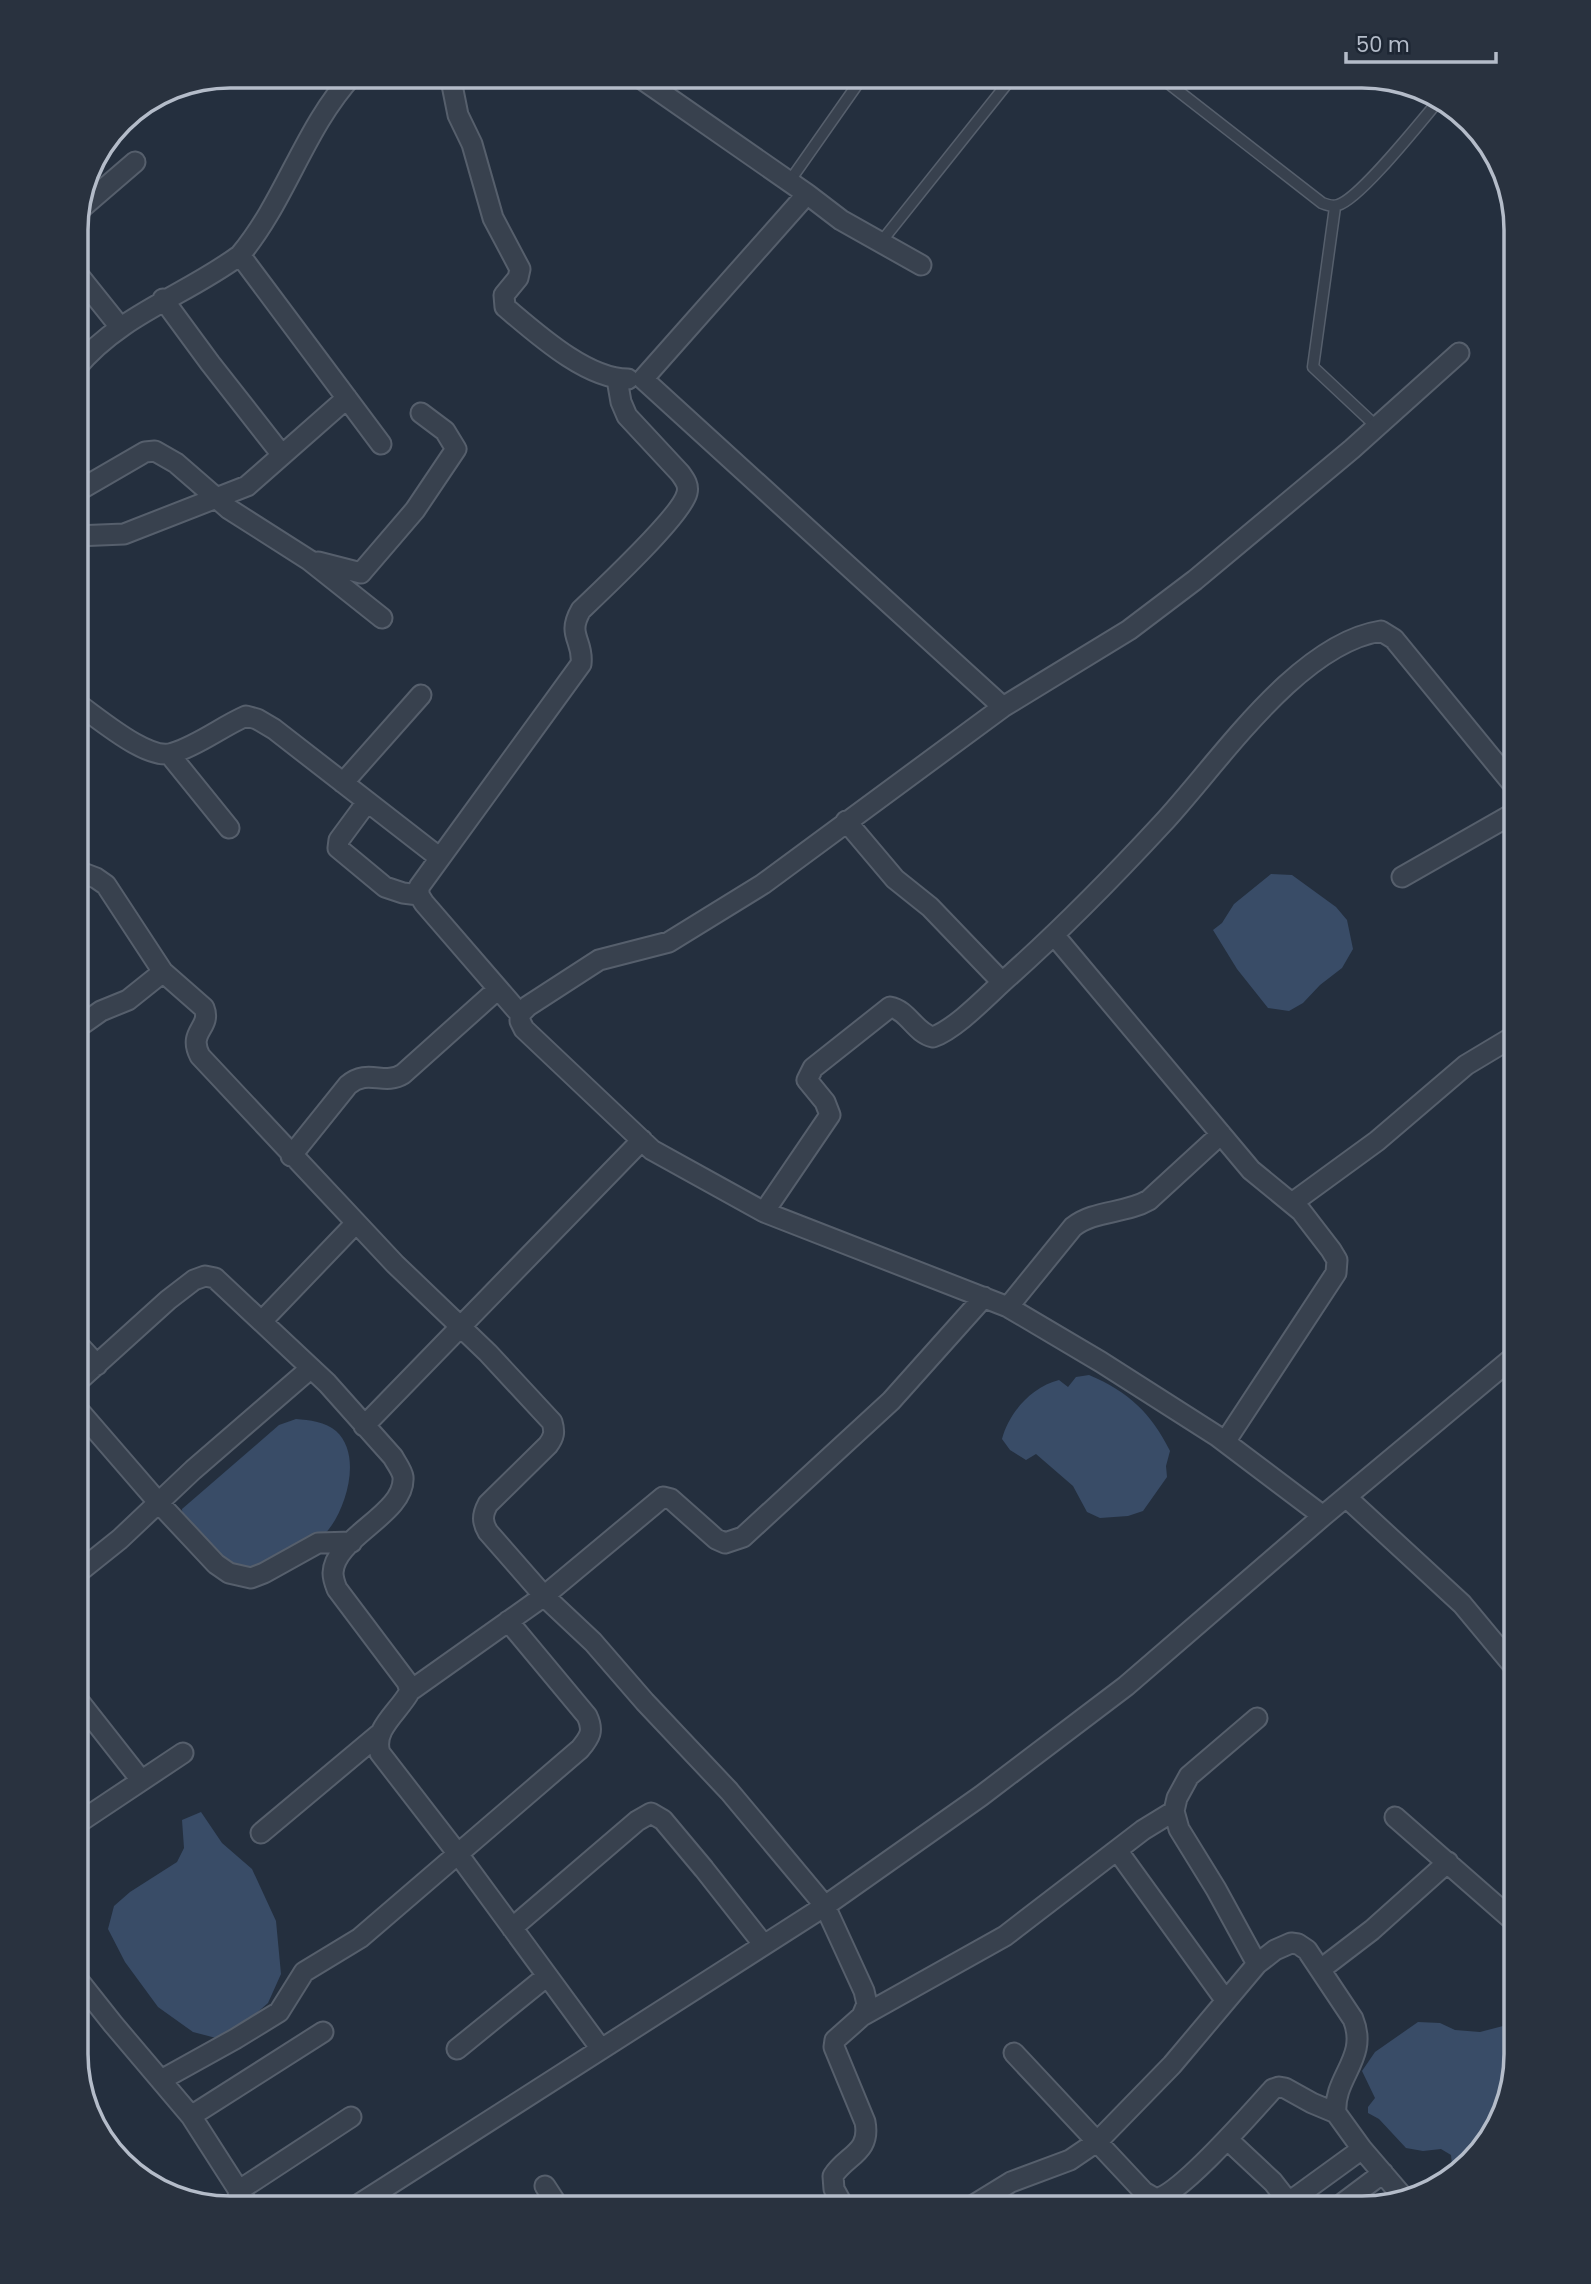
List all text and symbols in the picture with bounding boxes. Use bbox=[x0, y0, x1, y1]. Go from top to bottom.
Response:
scale bar bbox=[1346, 21, 1496, 65]
text: 50 m bbox=[1356, 30, 1410, 59]

